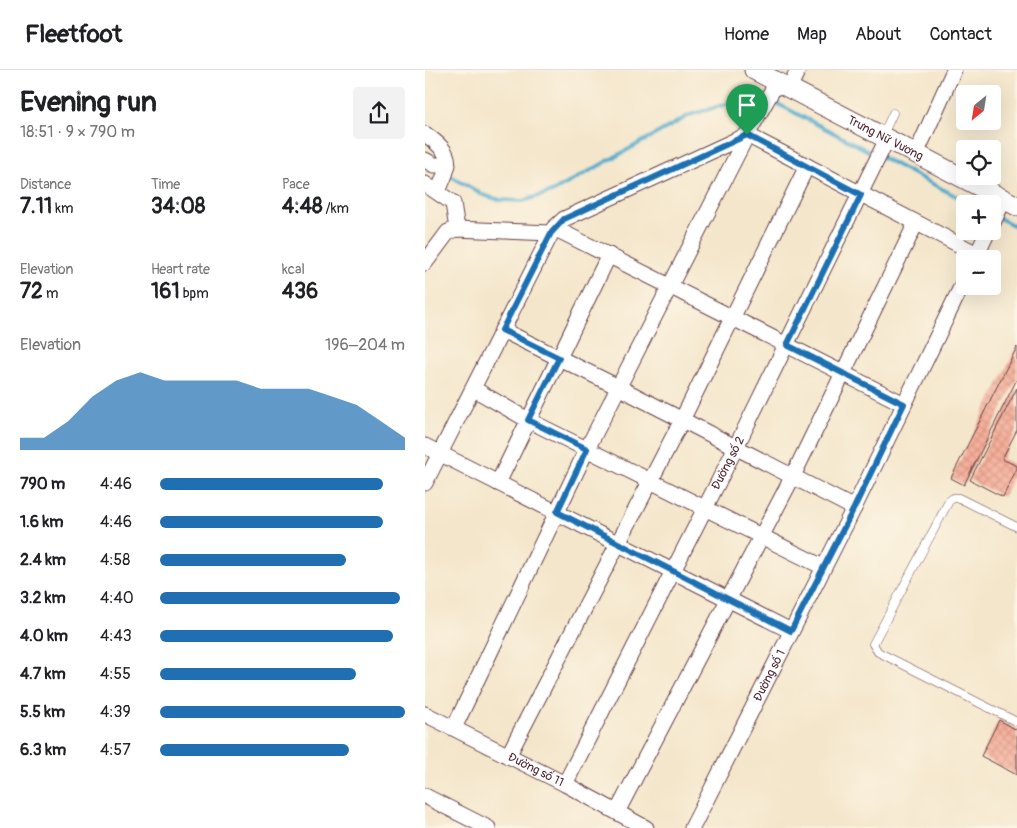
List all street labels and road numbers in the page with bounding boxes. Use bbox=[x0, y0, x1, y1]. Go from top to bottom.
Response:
street label: Trưng Nữ Vương bbox=[845, 113, 926, 164]
street label: Đường số 2 bbox=[709, 434, 748, 492]
street label: Đường số 1 bbox=[750, 647, 789, 704]
street label: Đường số 11 bbox=[505, 750, 566, 790]

